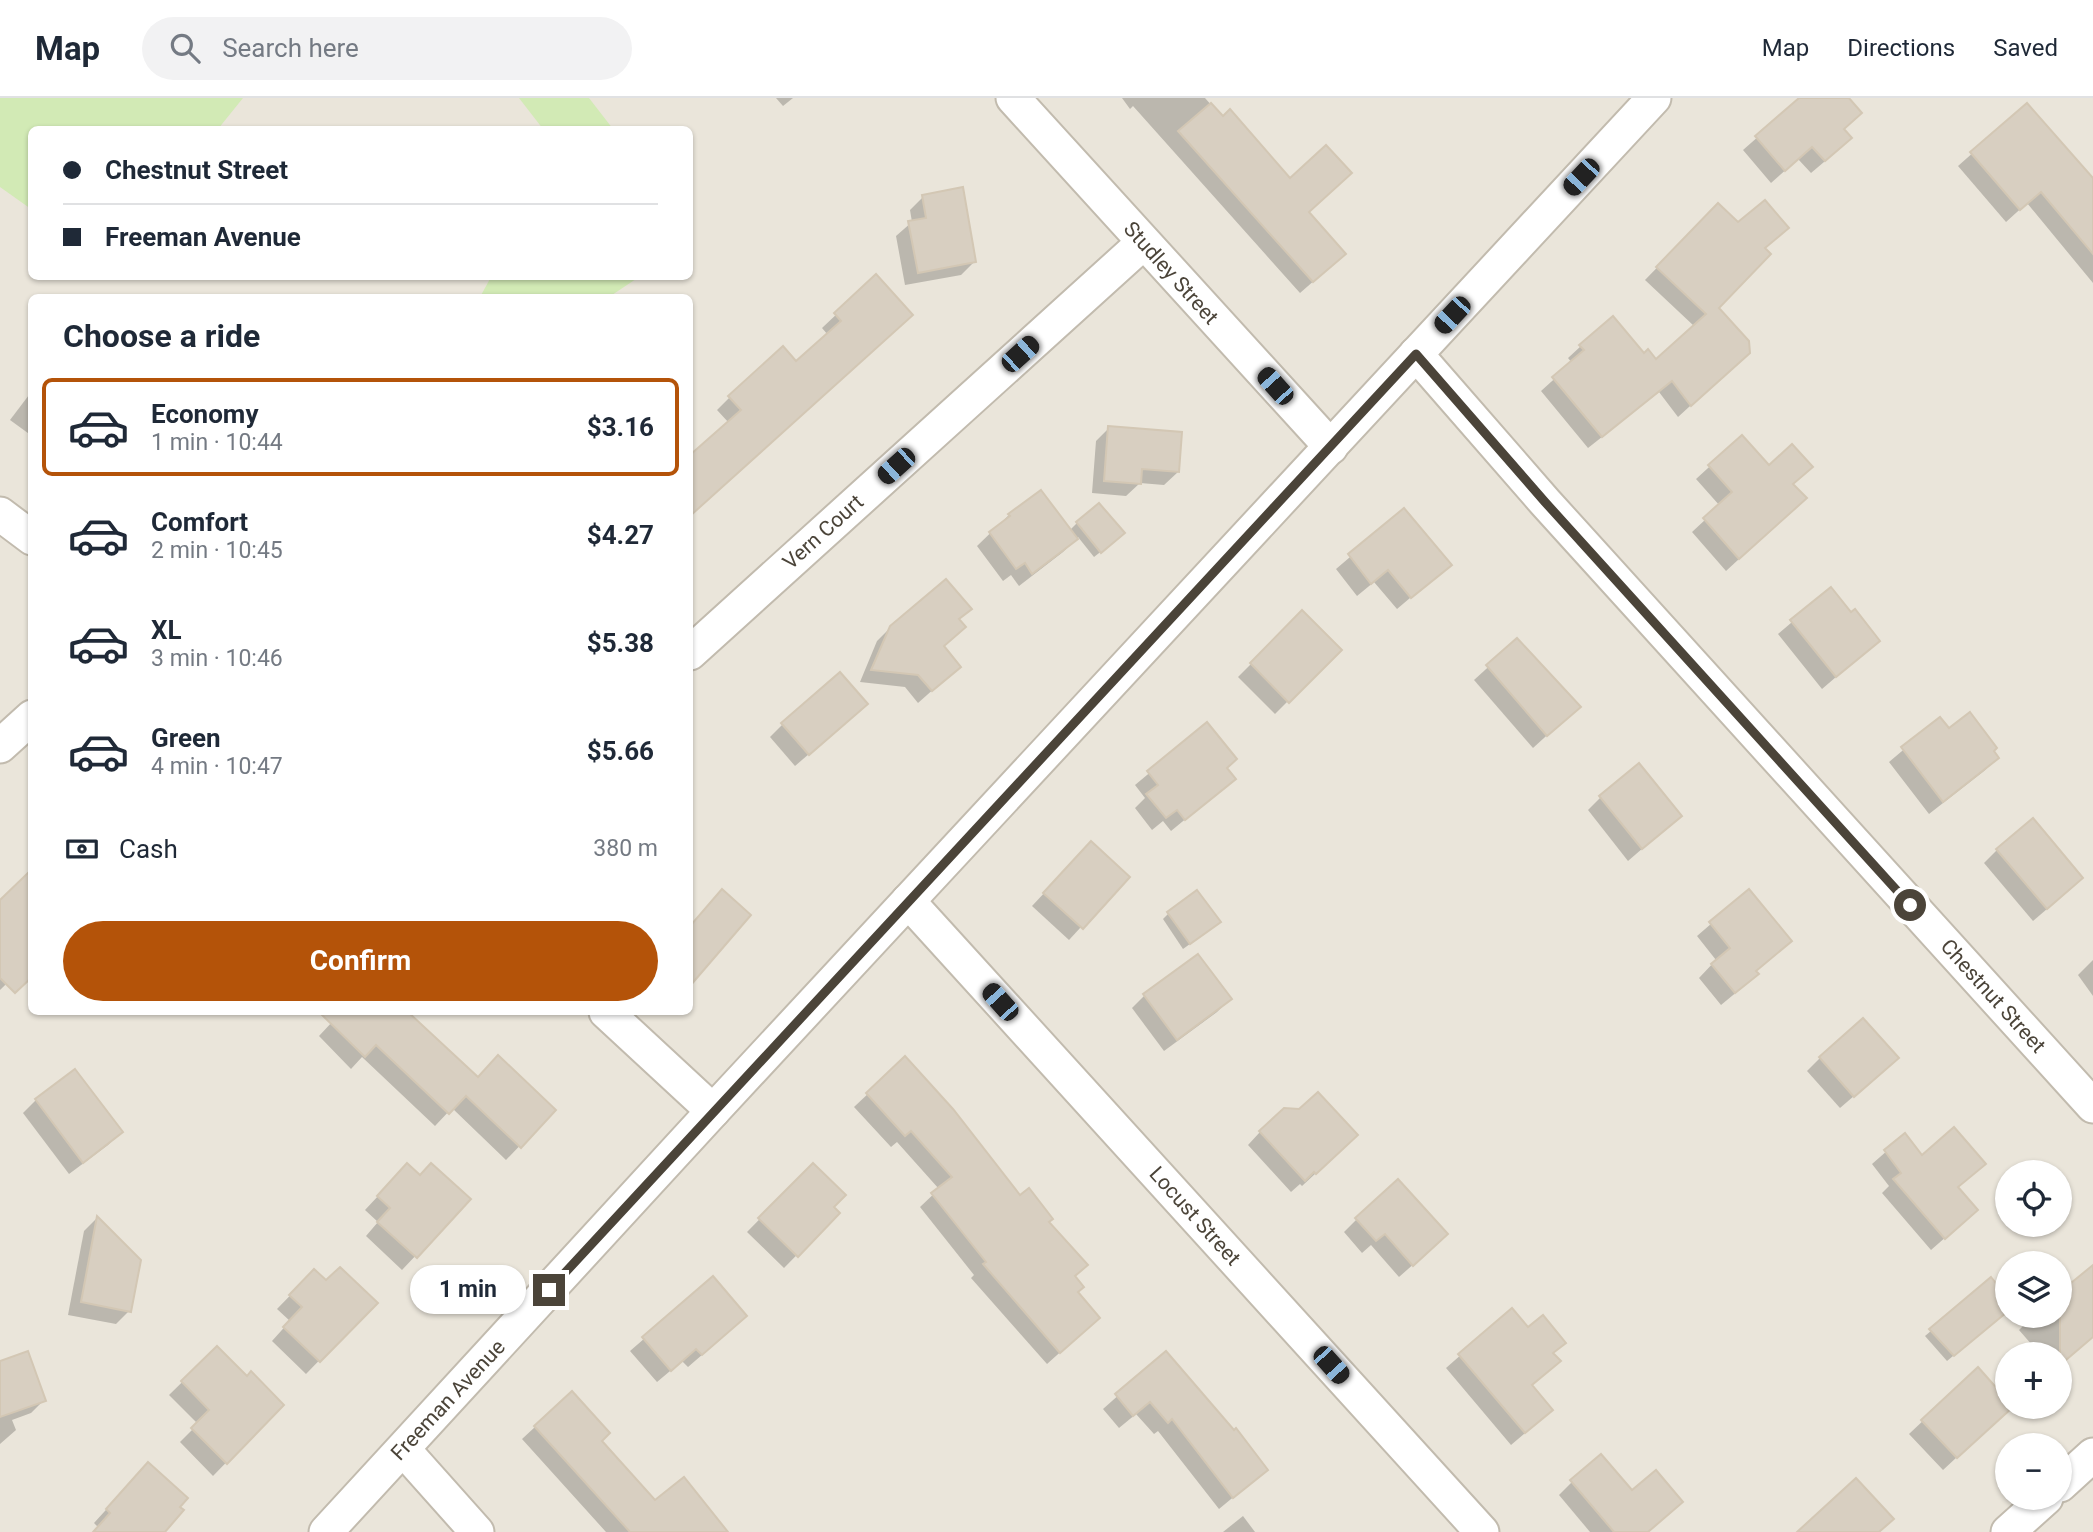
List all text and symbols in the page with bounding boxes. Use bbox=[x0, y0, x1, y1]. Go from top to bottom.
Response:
search box bbox=[142, 17, 632, 80]
text: Map bbox=[35, 29, 100, 68]
icon: search bbox=[166, 29, 204, 67]
text: Search here bbox=[222, 33, 359, 63]
text: Map bbox=[1762, 34, 1809, 62]
text: Directions bbox=[1847, 34, 1955, 62]
text: Saved bbox=[1993, 34, 2058, 62]
car bbox=[1559, 154, 1604, 200]
text: Chestnut Street bbox=[105, 155, 288, 185]
street label: Studley Street bbox=[1119, 217, 1223, 329]
text: Freeman Avenue bbox=[105, 222, 301, 252]
car bbox=[1430, 292, 1475, 338]
text: Choose a ride bbox=[63, 317, 260, 355]
car bbox=[998, 332, 1043, 376]
car bbox=[1254, 363, 1297, 409]
icon: car bbox=[67, 396, 130, 459]
text: Economy bbox=[151, 399, 258, 429]
text: $3.16 bbox=[587, 412, 654, 442]
text: 1 min · 10:44 bbox=[151, 429, 283, 456]
car bbox=[874, 444, 919, 488]
street label: Vern Court bbox=[778, 490, 868, 574]
icon: car bbox=[67, 504, 130, 567]
text: Comfort bbox=[151, 507, 248, 537]
text: $4.27 bbox=[587, 520, 654, 550]
text: 2 min · 10:45 bbox=[151, 537, 283, 564]
icon: car bbox=[67, 612, 130, 675]
text: XL bbox=[151, 615, 182, 645]
text: $5.38 bbox=[587, 628, 654, 658]
text: 3 min · 10:46 bbox=[151, 645, 283, 672]
icon: car bbox=[67, 720, 130, 783]
text: Green bbox=[151, 723, 221, 753]
text: $5.66 bbox=[587, 736, 654, 766]
text: 4 min · 10:47 bbox=[151, 753, 283, 780]
icon: cash bbox=[63, 830, 101, 868]
text: Cash bbox=[119, 834, 178, 864]
text: 380 m bbox=[593, 835, 658, 862]
route start bbox=[1894, 889, 1926, 921]
button: Confirm bbox=[63, 921, 658, 1001]
street label: Chestnut Street bbox=[1936, 934, 2050, 1058]
car bbox=[979, 979, 1022, 1025]
map controls bbox=[1995, 1160, 2072, 1510]
button: locate bbox=[1995, 1160, 2072, 1237]
street label: Locust Street bbox=[1145, 1162, 1246, 1270]
button: layers bbox=[1995, 1251, 2072, 1328]
callout: 1 min bbox=[409, 1266, 524, 1314]
route end bbox=[533, 1274, 565, 1306]
text: 1 min bbox=[439, 1276, 497, 1303]
street label: Freeman Avenue bbox=[386, 1335, 510, 1465]
car bbox=[1310, 1342, 1353, 1388]
button: + bbox=[1995, 1342, 2072, 1419]
button: − bbox=[1995, 1433, 2072, 1510]

